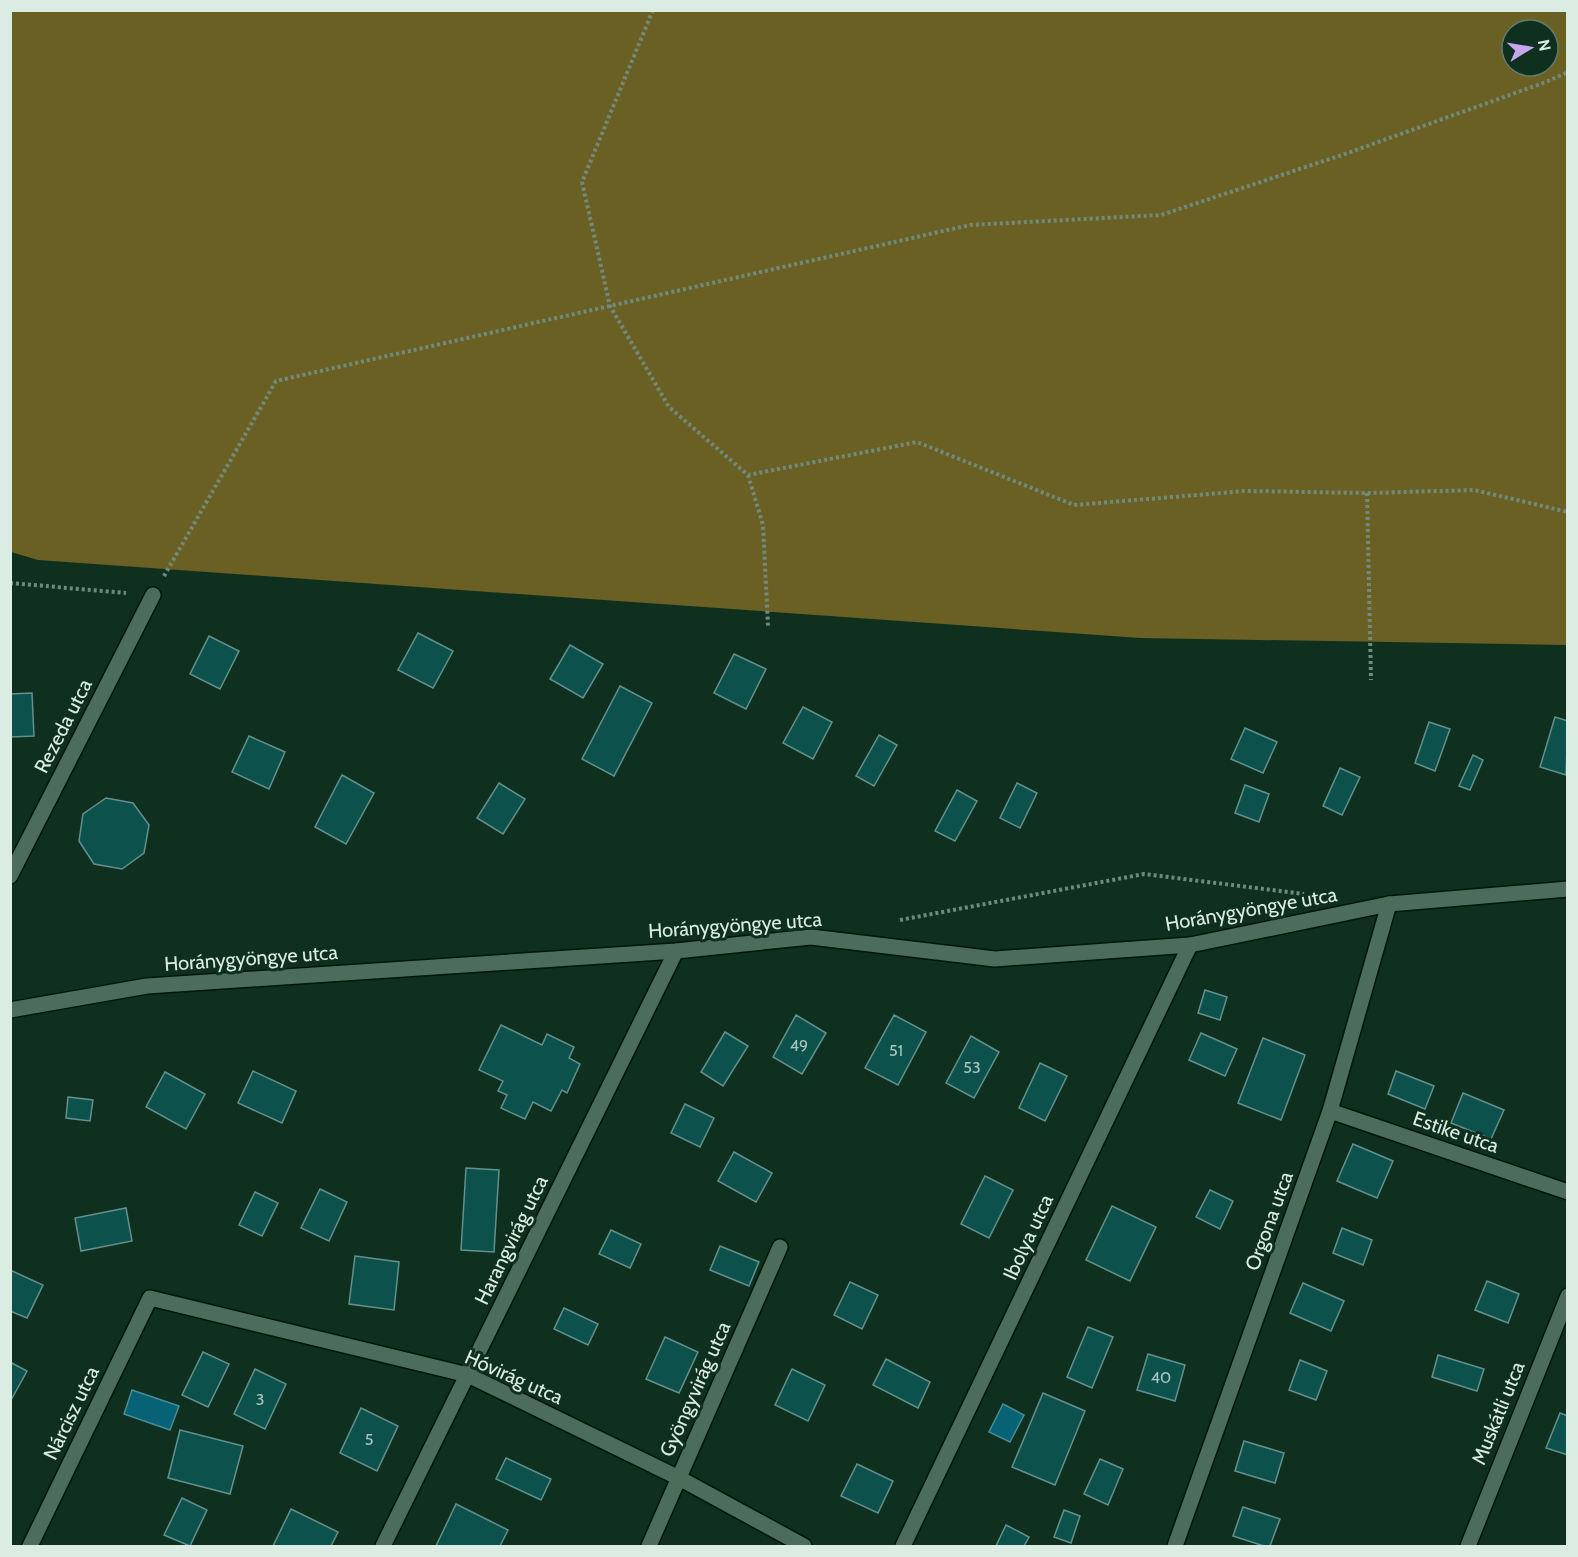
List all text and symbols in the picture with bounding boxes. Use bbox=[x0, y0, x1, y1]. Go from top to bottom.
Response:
north arrow bbox=[1500, 18, 1560, 78]
text: N bbox=[1534, 38, 1555, 53]
street label: Rezeda utca bbox=[29, 675, 97, 777]
street label: Horánygyöngye utca bbox=[1163, 882, 1339, 936]
street label: Horánygyöngye utca bbox=[647, 907, 823, 943]
street label: Horánygyöngye utca bbox=[163, 940, 339, 976]
house number: 49 bbox=[790, 1036, 808, 1055]
house number: 51 bbox=[889, 1041, 903, 1060]
house number: 53 bbox=[963, 1058, 981, 1077]
street label: Estike utca bbox=[1410, 1106, 1503, 1158]
street label: Orgona utca bbox=[1240, 1168, 1298, 1274]
street label: Harangvirág utca bbox=[469, 1171, 553, 1308]
street label: Ibolya utca bbox=[998, 1190, 1058, 1284]
street label: Gyöngyvirág utca bbox=[654, 1317, 736, 1460]
street label: Hóvirág utca bbox=[461, 1345, 567, 1409]
street label: Muskátli utca bbox=[1466, 1358, 1530, 1468]
street label: Nárcisz utca bbox=[38, 1362, 104, 1464]
house number: 40 bbox=[1151, 1368, 1171, 1387]
house number: 3 bbox=[256, 1390, 264, 1409]
house number: 5 bbox=[365, 1430, 373, 1449]

